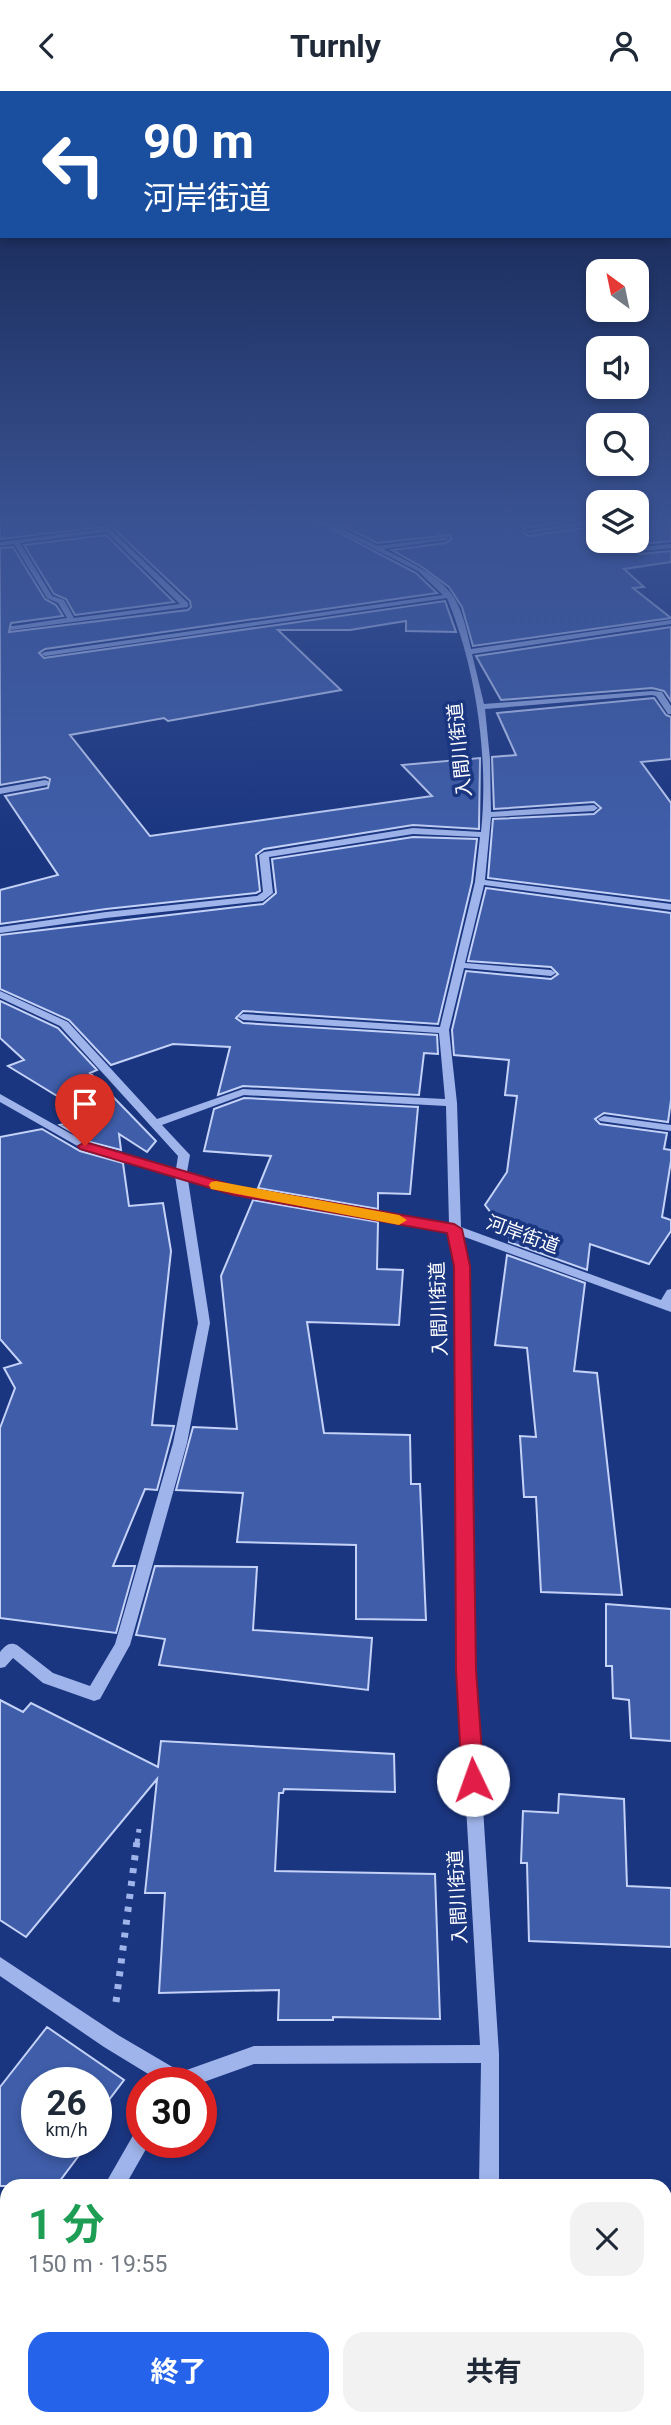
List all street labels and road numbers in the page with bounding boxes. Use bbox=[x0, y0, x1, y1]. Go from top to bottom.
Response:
street label: 入間川街道 bbox=[443, 701, 476, 798]
street label: 河岸街道 bbox=[483, 1211, 562, 1258]
street label: 入間川街道 bbox=[425, 1261, 452, 1357]
street label: 入間川街道 bbox=[444, 1849, 471, 1945]

